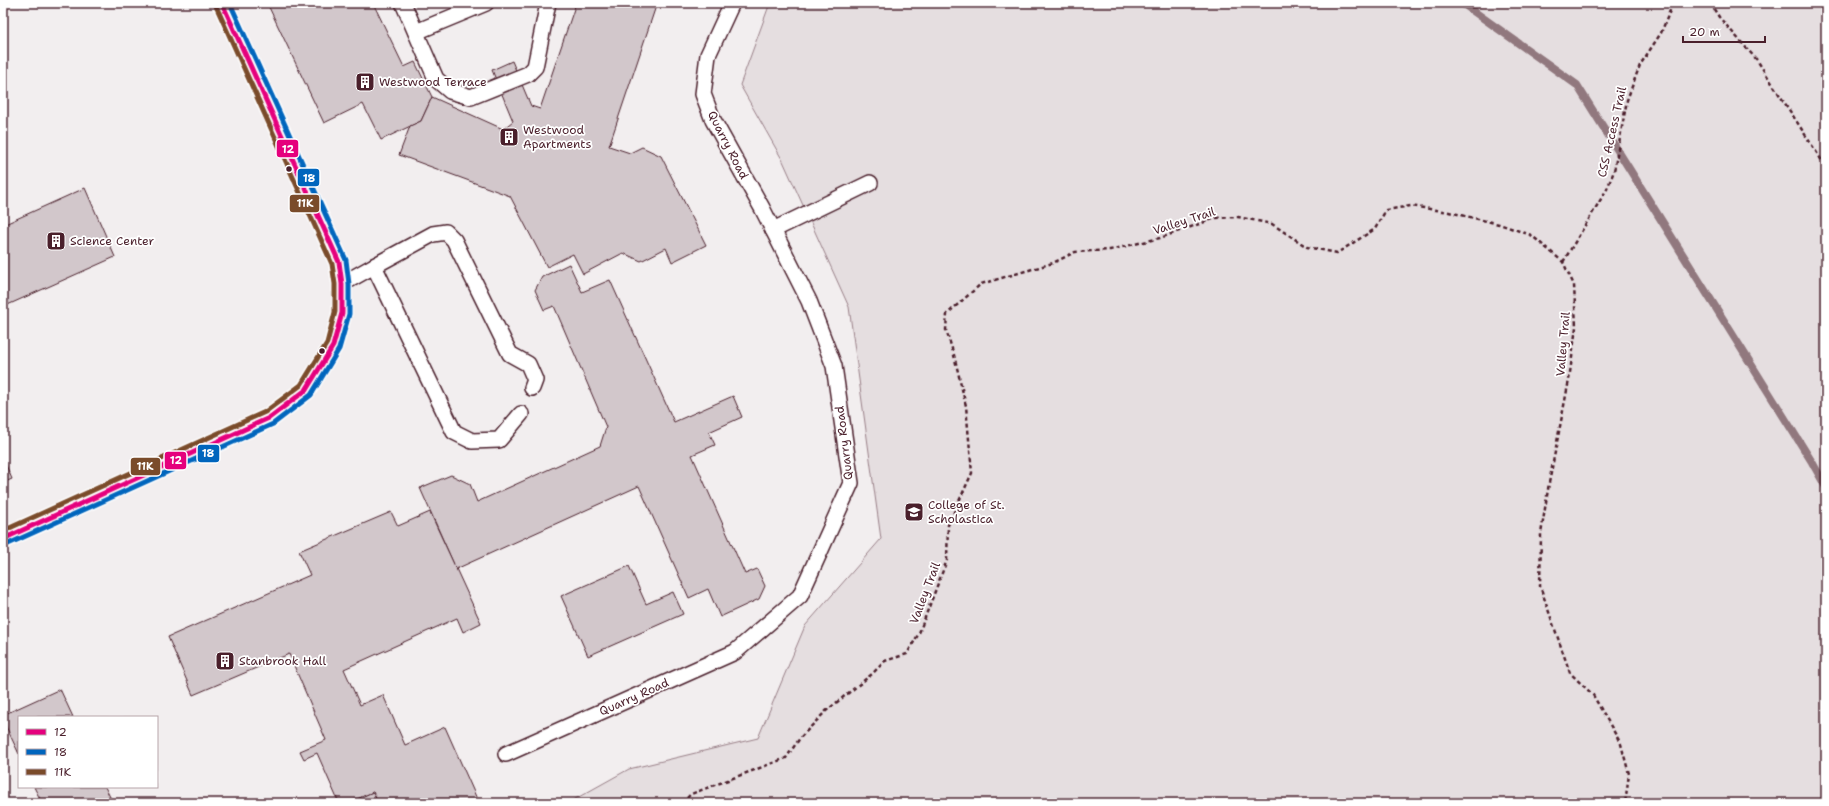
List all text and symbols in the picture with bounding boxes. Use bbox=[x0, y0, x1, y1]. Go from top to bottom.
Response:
scale bar bbox=[1683, 18, 1765, 44]
text: 20 m bbox=[1689, 24, 1720, 40]
building icon: Westwood Terrace bbox=[354, 71, 376, 93]
place label: Westwood Terrace bbox=[379, 74, 487, 90]
street label: CSS Access Trail bbox=[1594, 85, 1630, 179]
street label: Quarry Road bbox=[704, 108, 752, 182]
place label: Westwood Apartments bbox=[523, 122, 592, 152]
building icon: Westwood Apartments bbox=[498, 126, 520, 148]
line badge: 12 bbox=[276, 139, 299, 158]
text: 12 bbox=[282, 142, 294, 157]
unlabelled marker bbox=[284, 164, 294, 174]
line badge: 18 bbox=[297, 168, 320, 187]
text: 18 bbox=[303, 171, 316, 186]
line badge: 11K bbox=[289, 194, 320, 213]
text: 11K bbox=[296, 196, 314, 211]
street label: Valley Trail bbox=[1151, 203, 1218, 239]
building icon: Science Center bbox=[45, 230, 67, 252]
place label: Science Center bbox=[70, 233, 155, 249]
street label: Valley Trail bbox=[1552, 311, 1574, 377]
unlabelled marker bbox=[317, 346, 327, 356]
street label: Quarry Road bbox=[831, 405, 856, 481]
line badge: 18 bbox=[197, 444, 220, 463]
text: 18 bbox=[202, 446, 215, 461]
line badge: 12 bbox=[164, 451, 187, 470]
text: 12 bbox=[170, 453, 182, 468]
line badge: 11K bbox=[130, 457, 161, 476]
text: 11K bbox=[136, 459, 154, 474]
place label: College of St. Scholastica bbox=[928, 497, 1005, 527]
school or university icon: College of St. Scholastica bbox=[903, 501, 925, 523]
street label: Valley Trail bbox=[906, 560, 944, 626]
building icon: Stanbrook Hall bbox=[214, 650, 236, 672]
place label: Stanbrook Hall bbox=[239, 653, 326, 669]
street label: Quarry Road bbox=[597, 674, 672, 719]
legend bbox=[18, 716, 158, 788]
text: 12 bbox=[54, 724, 67, 740]
text: 18 bbox=[54, 744, 67, 760]
text: 11K bbox=[54, 764, 72, 780]

